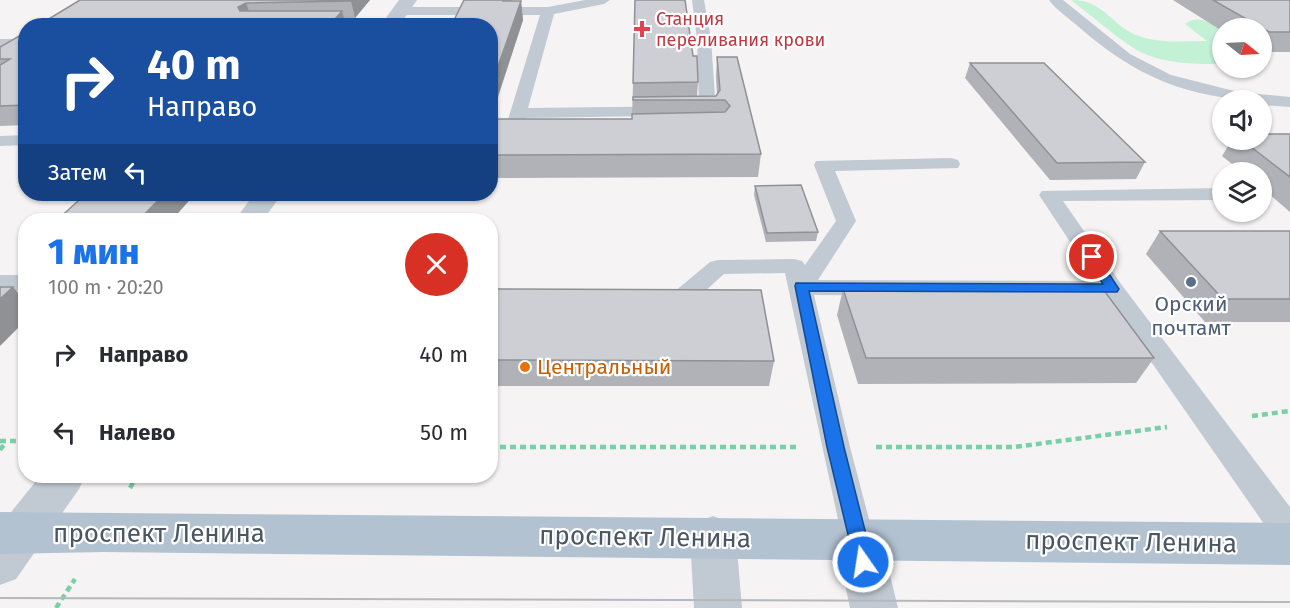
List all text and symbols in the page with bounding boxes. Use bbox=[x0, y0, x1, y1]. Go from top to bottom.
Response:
place label: Станция переливания крови bbox=[656, 8, 825, 51]
north arrow bbox=[1212, 18, 1272, 78]
map controls bbox=[1212, 18, 1272, 222]
marker: Станция переливания крови bbox=[633, 20, 651, 38]
text: 40 m bbox=[147, 40, 241, 90]
icon: right bbox=[48, 42, 126, 120]
button: sound bbox=[1212, 90, 1272, 150]
text: Направо bbox=[147, 91, 257, 123]
icon: left bbox=[119, 156, 152, 189]
text: Затем bbox=[48, 159, 107, 186]
button: layers bbox=[1212, 162, 1272, 222]
text: 1 мин bbox=[48, 230, 140, 274]
pin bbox=[1066, 231, 1117, 282]
button: close bbox=[405, 233, 468, 296]
icon: arrive bbox=[1075, 240, 1108, 273]
text: 100 m · 20:20 bbox=[48, 275, 164, 299]
marker: Орский почтамт bbox=[1184, 275, 1198, 289]
place label: Орский почтамт bbox=[1151, 291, 1231, 341]
icon: right bbox=[48, 338, 81, 371]
text: Направо bbox=[99, 341, 188, 368]
text: 40 m bbox=[419, 341, 468, 368]
place label: Центральный bbox=[537, 354, 671, 380]
marker: Центральный bbox=[518, 360, 532, 374]
icon: left bbox=[48, 416, 81, 449]
text: Налево bbox=[99, 419, 175, 446]
text: 50 m bbox=[420, 419, 468, 446]
street label: проспект Ленина bbox=[53, 518, 265, 549]
street label: проспект Ленина bbox=[539, 520, 751, 554]
street label: проспект Ленина bbox=[1025, 525, 1237, 559]
position arrow bbox=[831, 530, 895, 594]

